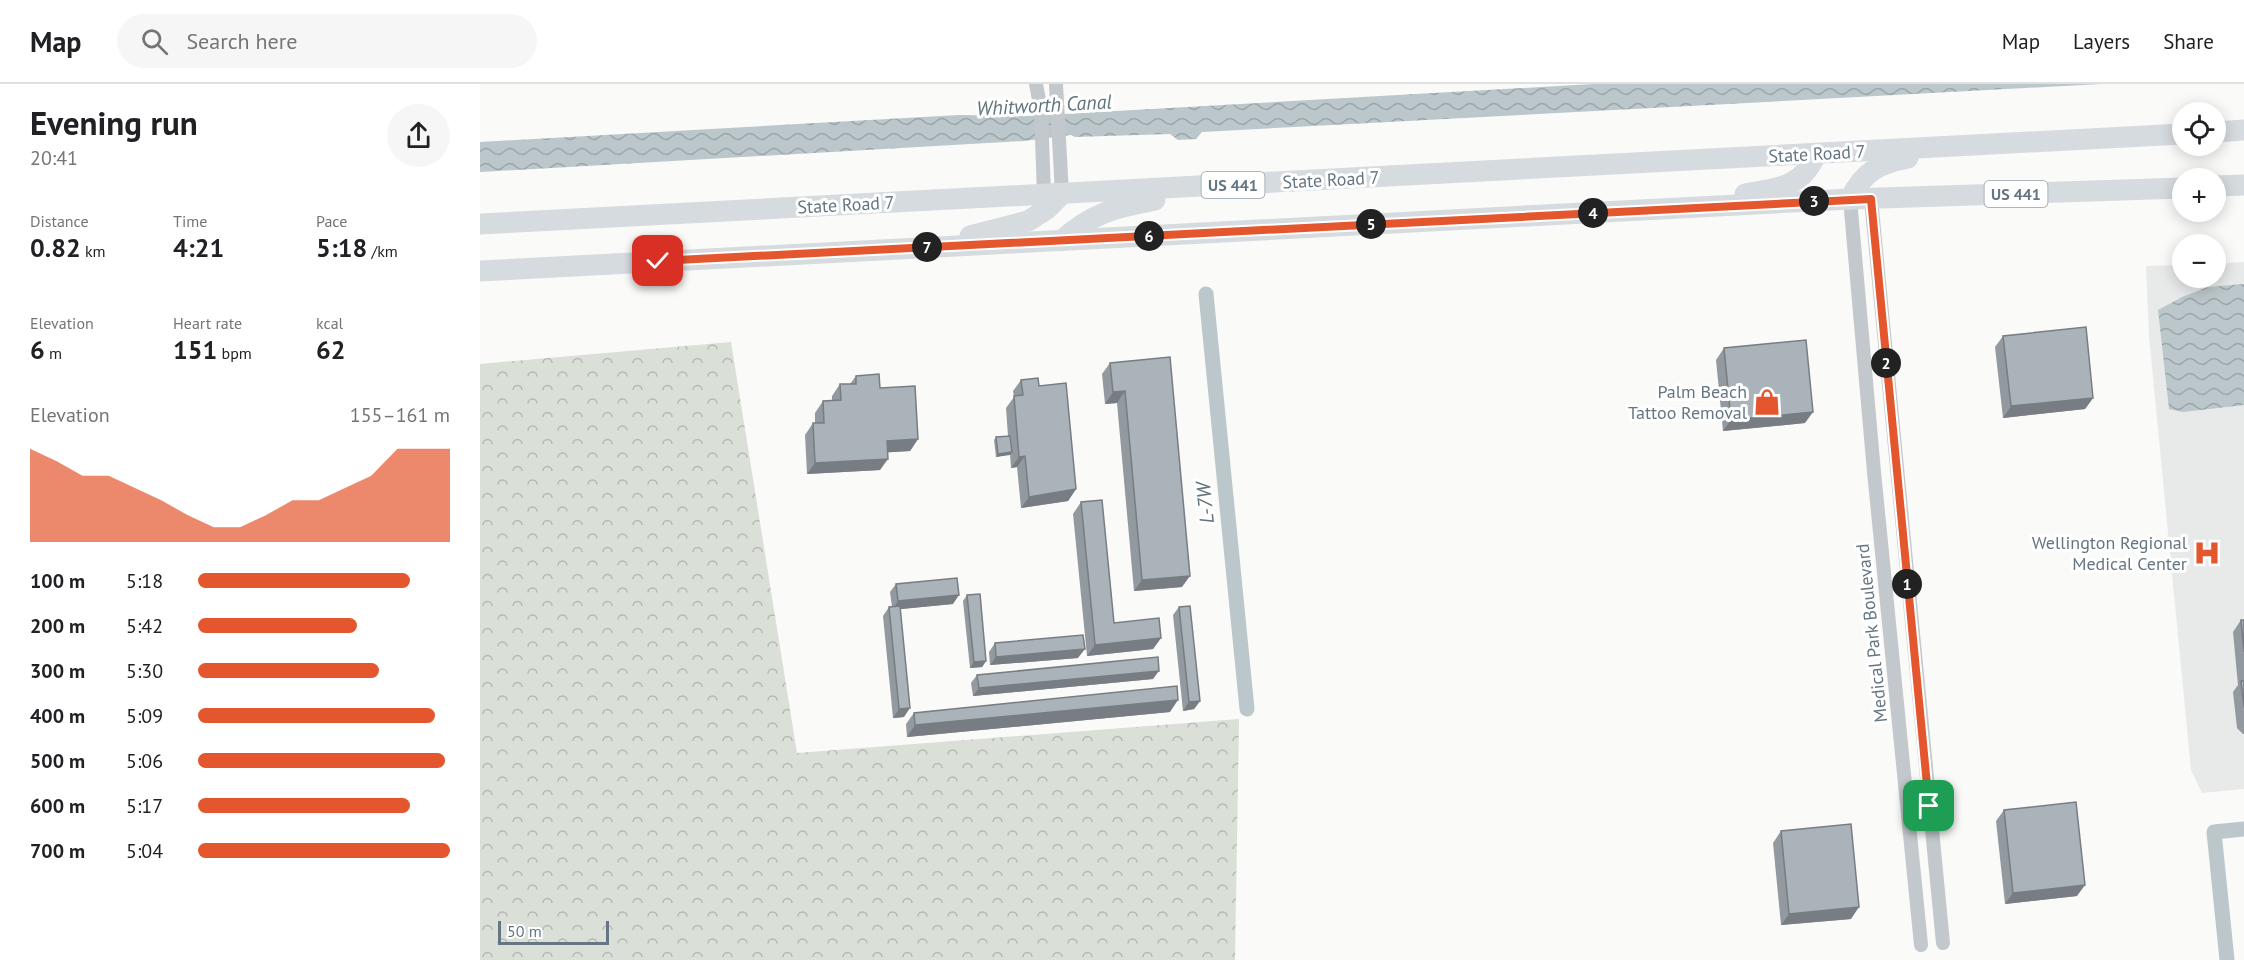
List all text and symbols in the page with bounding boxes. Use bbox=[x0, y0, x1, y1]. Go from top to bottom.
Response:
search box bbox=[117, 14, 537, 68]
text: Map bbox=[30, 23, 81, 60]
icon: search bbox=[138, 25, 171, 58]
text: Search here bbox=[186, 27, 297, 55]
text: Map bbox=[2002, 28, 2040, 55]
text: Layers bbox=[2073, 28, 2130, 55]
text: Share bbox=[2163, 28, 2214, 55]
water label: Whitworth Canal bbox=[976, 88, 1113, 122]
text: Evening run bbox=[30, 101, 198, 144]
map controls bbox=[2172, 102, 2226, 288]
button: locate bbox=[2172, 102, 2226, 156]
button: share bbox=[387, 104, 450, 167]
street label: State Road 7 bbox=[1768, 139, 1866, 168]
text: 20:41 bbox=[30, 145, 78, 171]
street label: State Road 7 bbox=[1282, 165, 1380, 194]
button: + bbox=[2172, 168, 2226, 222]
road number: US 441 bbox=[1202, 172, 1264, 198]
road number: US 441 bbox=[1984, 181, 2048, 207]
pin: 3 bbox=[1799, 186, 1829, 216]
street label: State Road 7 bbox=[797, 190, 895, 219]
text: 3 bbox=[1809, 191, 1819, 211]
pin: 4 bbox=[1578, 198, 1608, 228]
text: 4 bbox=[1588, 203, 1598, 223]
pin: 5 bbox=[1356, 209, 1386, 239]
text: Distance bbox=[30, 211, 89, 231]
text: Time bbox=[173, 211, 207, 231]
text: Pace bbox=[316, 211, 347, 231]
text: 5 bbox=[1366, 214, 1376, 234]
pin: 6 bbox=[1134, 221, 1164, 251]
text: 6 bbox=[1144, 226, 1154, 246]
text: 0.82 bbox=[30, 231, 81, 264]
text: 4:21 bbox=[173, 231, 224, 264]
text: 5:18 bbox=[316, 231, 367, 264]
pin: 7 bbox=[912, 232, 942, 262]
button: − bbox=[2172, 234, 2226, 288]
pin bbox=[632, 235, 683, 286]
text: 7 bbox=[922, 237, 932, 257]
text: km bbox=[81, 241, 106, 261]
text: /km bbox=[367, 241, 398, 261]
icon: check bbox=[641, 244, 674, 277]
text: Elevation bbox=[30, 313, 94, 333]
text: Heart rate bbox=[173, 313, 242, 333]
text: kcal bbox=[316, 313, 343, 333]
text: 6 bbox=[30, 333, 45, 366]
text: 151 bbox=[173, 333, 217, 366]
text: 62 bbox=[316, 333, 345, 366]
text: m bbox=[45, 343, 62, 363]
text: bpm bbox=[217, 343, 252, 363]
pin: 2 bbox=[1871, 348, 1901, 378]
text: 2 bbox=[1881, 353, 1891, 373]
place label: Palm Beach Tattoo Removal bbox=[1628, 380, 1748, 424]
shop icon: Palm Beach Tattoo Removal bbox=[1752, 387, 1782, 417]
text: Elevation bbox=[30, 402, 110, 428]
text: 155–161 m bbox=[350, 402, 450, 428]
water label: L-7W bbox=[1190, 479, 1220, 525]
place label: Wellington Regional Medical Center bbox=[2032, 531, 2188, 575]
hospital icon: Wellington Regional Medical Center bbox=[2192, 538, 2222, 568]
street label: Medical Park Boulevard bbox=[1851, 543, 1892, 724]
text: 100 m bbox=[30, 568, 85, 594]
text: 5:18 bbox=[126, 568, 163, 594]
pin: 1 bbox=[1892, 569, 1922, 599]
text: 1 bbox=[1902, 574, 1912, 594]
text: 200 m bbox=[30, 613, 85, 639]
text: 5:42 bbox=[126, 613, 163, 639]
text: 300 m bbox=[30, 658, 85, 684]
text: 5:30 bbox=[126, 658, 163, 684]
text: 400 m bbox=[30, 703, 85, 729]
text: 5:09 bbox=[126, 703, 163, 729]
text: 500 m bbox=[30, 748, 85, 774]
text: 5:06 bbox=[126, 748, 163, 774]
pin bbox=[1903, 780, 1954, 831]
icon: arrive bbox=[1912, 789, 1945, 822]
text: 600 m bbox=[30, 793, 85, 819]
text: 5:17 bbox=[126, 793, 163, 819]
text: 700 m bbox=[30, 838, 85, 864]
text: 5:04 bbox=[126, 838, 163, 864]
scale bar bbox=[498, 918, 609, 946]
text: 50 m bbox=[507, 921, 542, 941]

